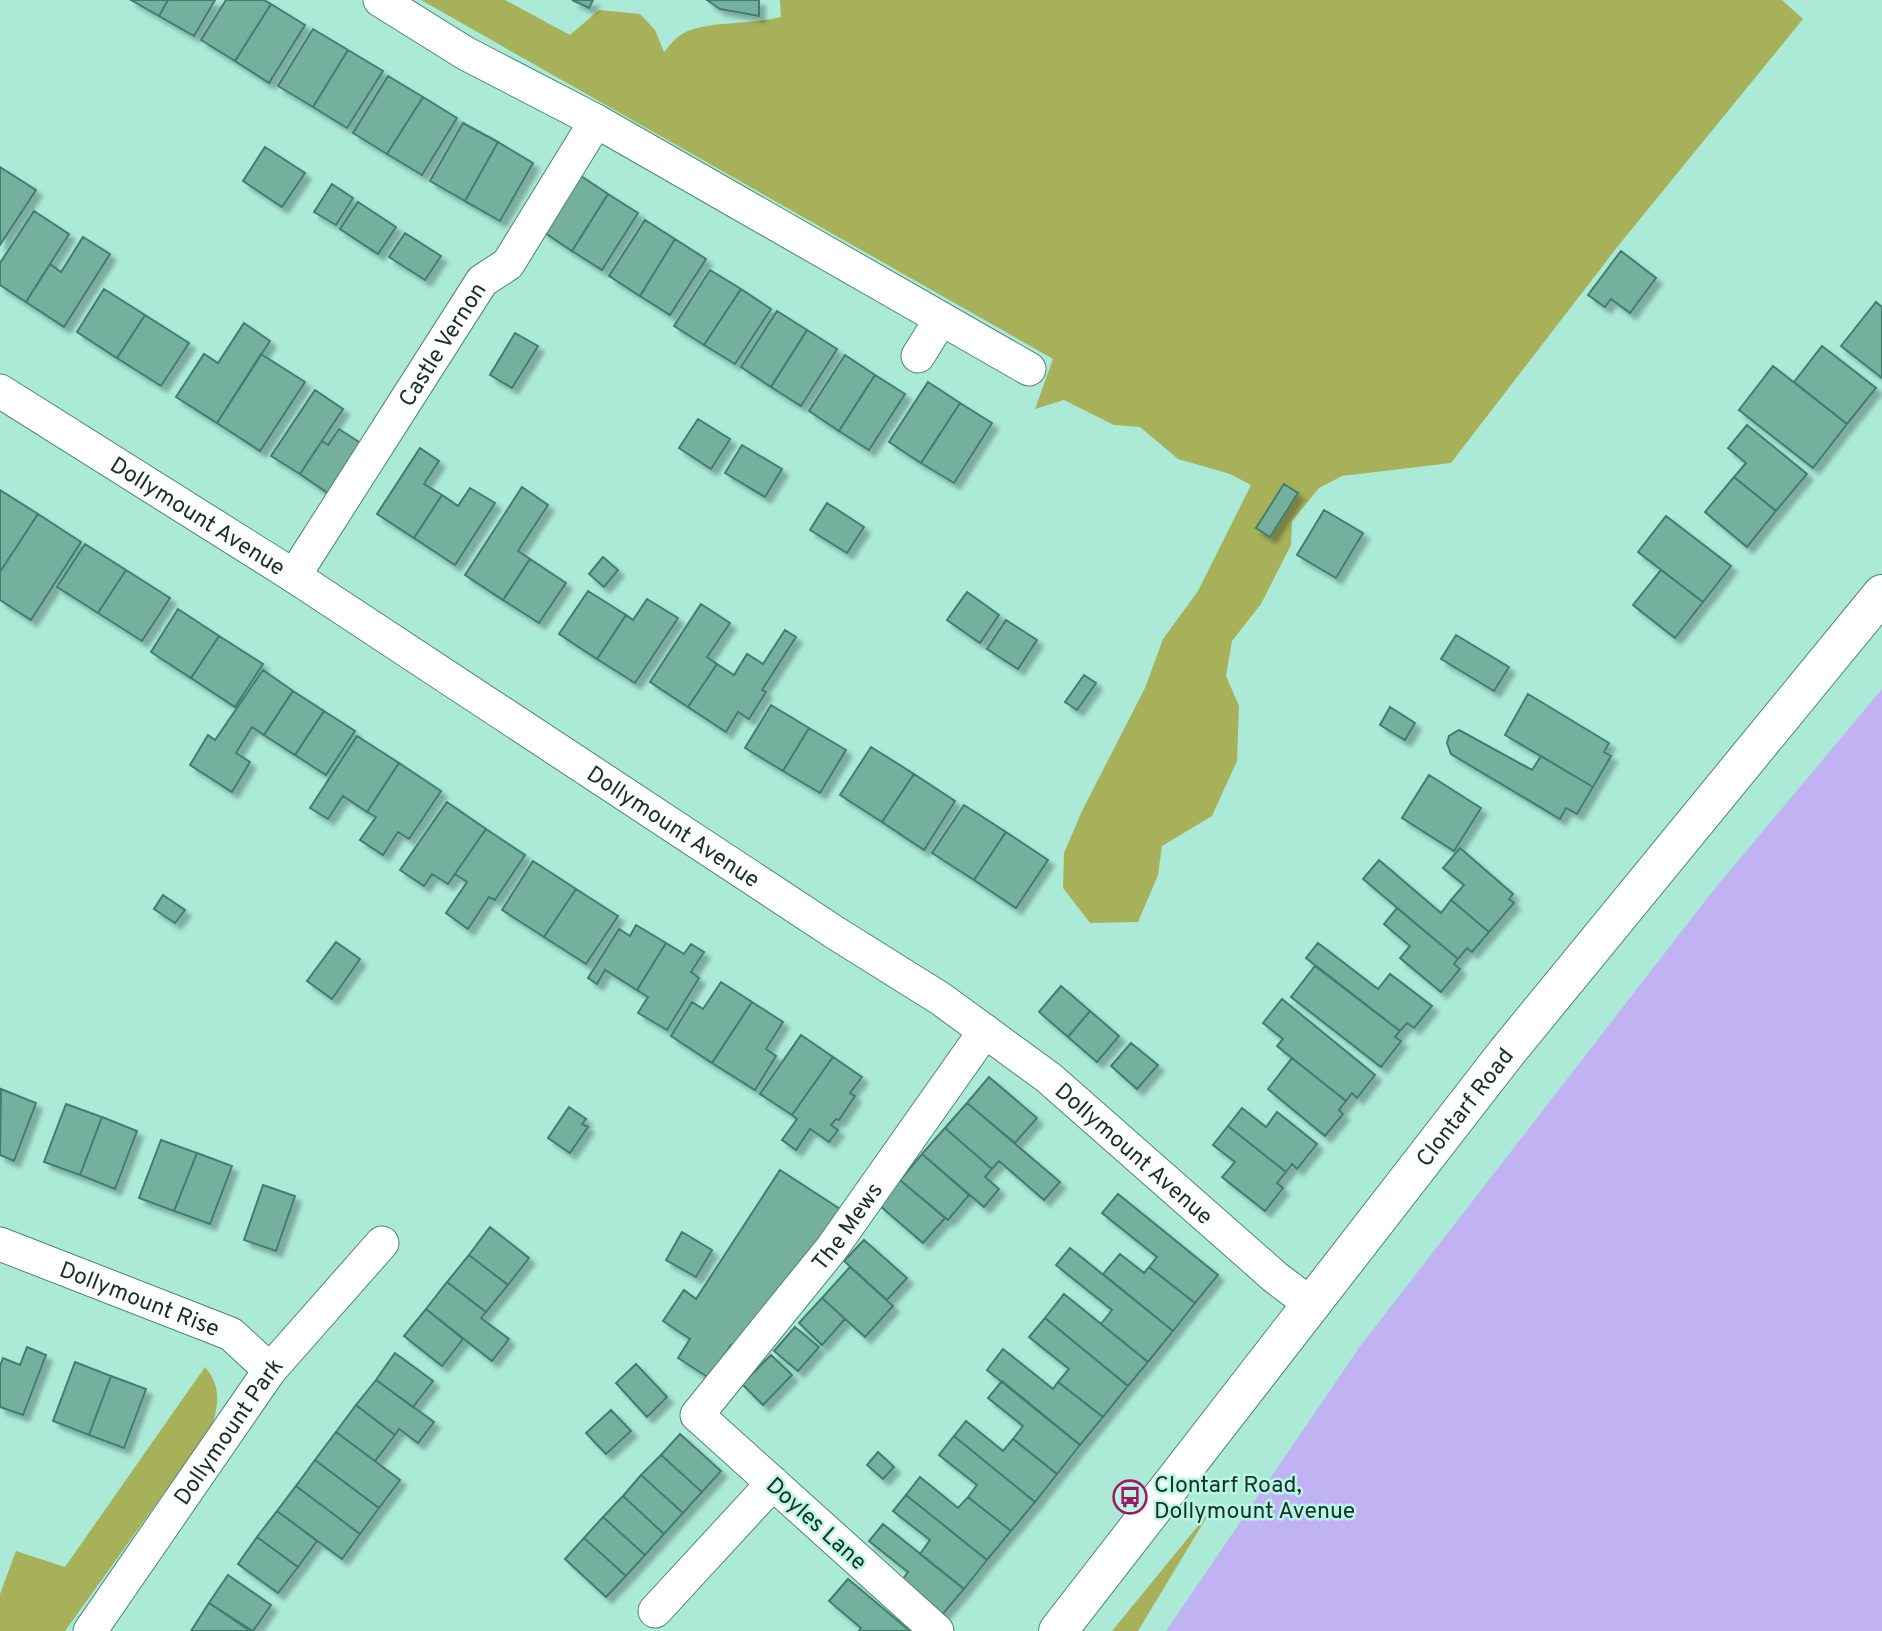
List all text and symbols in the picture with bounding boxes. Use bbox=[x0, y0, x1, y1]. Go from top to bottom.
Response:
street label: Castle Vernon bbox=[394, 278, 494, 413]
street label: Dollymount Avenue bbox=[104, 452, 290, 584]
street label: Dollymount Avenue bbox=[580, 761, 764, 896]
street label: Clontarf Road bbox=[1411, 1043, 1521, 1174]
street label: Dollymount Avenue bbox=[1048, 1078, 1218, 1232]
street label: The Mews bbox=[807, 1178, 891, 1278]
street label: Dollymount Rise bbox=[55, 1257, 223, 1345]
street label: Dollymount Park bbox=[169, 1353, 291, 1512]
street label: Doyles Lane bbox=[759, 1472, 872, 1578]
place label: Clontarf Road, Dollymount Avenue bbox=[1154, 1472, 1355, 1527]
bus stop icon: Clontarf Road, Dollymount Avenue bbox=[1111, 1478, 1149, 1516]

